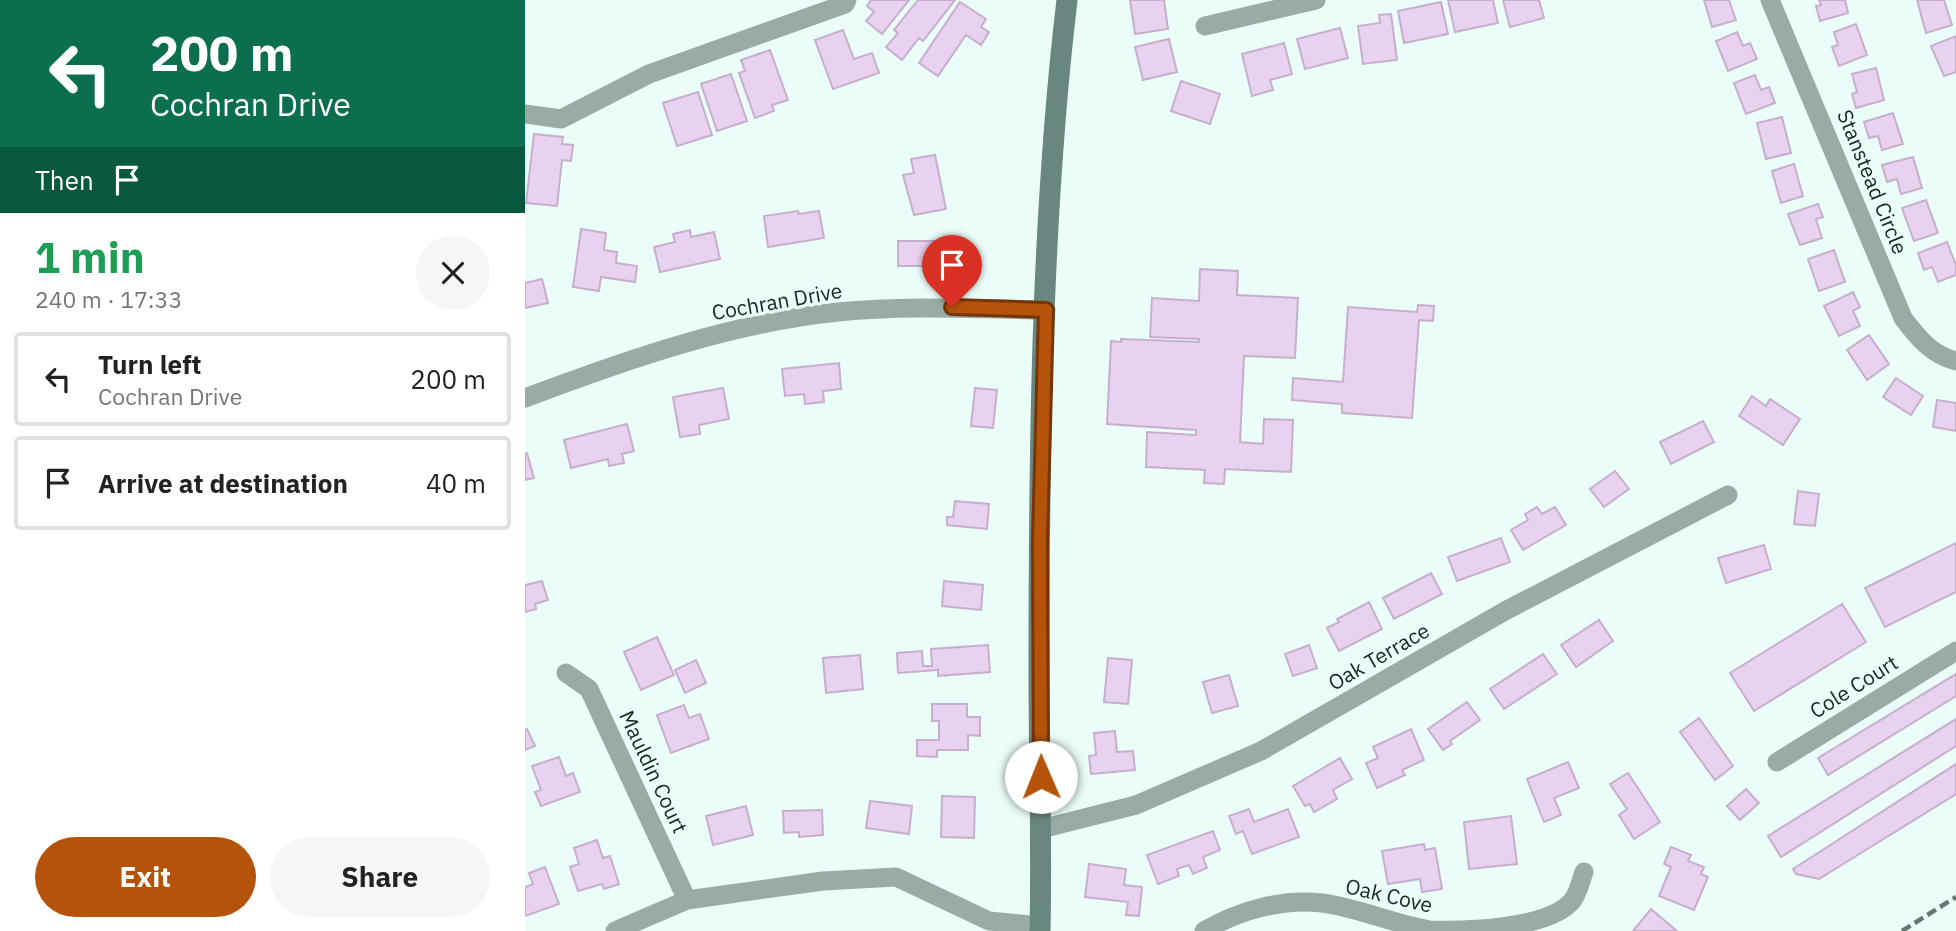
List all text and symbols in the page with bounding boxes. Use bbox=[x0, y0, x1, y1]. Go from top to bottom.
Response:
text: 200 m bbox=[150, 21, 294, 84]
icon: left bbox=[35, 28, 126, 119]
text: Cochran Drive bbox=[150, 83, 351, 125]
street label: Stanstead Circle bbox=[1831, 105, 1915, 258]
icon: arrive bbox=[108, 161, 146, 199]
text: Then bbox=[35, 163, 94, 197]
text: 1 min bbox=[35, 230, 145, 285]
pin bbox=[922, 235, 982, 307]
button: close bbox=[416, 236, 490, 310]
icon: arrive bbox=[933, 246, 971, 284]
street label: Cochran Drive bbox=[710, 276, 844, 326]
text: 240 m · 17:33 bbox=[35, 284, 182, 314]
text: Turn left bbox=[98, 347, 201, 381]
icon: left bbox=[39, 360, 77, 398]
text: 200 m bbox=[410, 362, 486, 396]
text: Cochran Drive bbox=[98, 381, 242, 411]
icon: arrive bbox=[39, 464, 77, 502]
text: Arrive at destination bbox=[98, 466, 348, 500]
text: 40 m bbox=[426, 466, 486, 500]
street label: Oak Terrace bbox=[1323, 616, 1434, 696]
street label: Cole Court bbox=[1804, 648, 1903, 724]
street label: Mauldin Court bbox=[613, 706, 695, 837]
position arrow bbox=[1004, 740, 1078, 814]
button: Exit bbox=[35, 837, 256, 917]
button: Share bbox=[270, 837, 490, 917]
street label: Oak Cove bbox=[1343, 871, 1435, 919]

